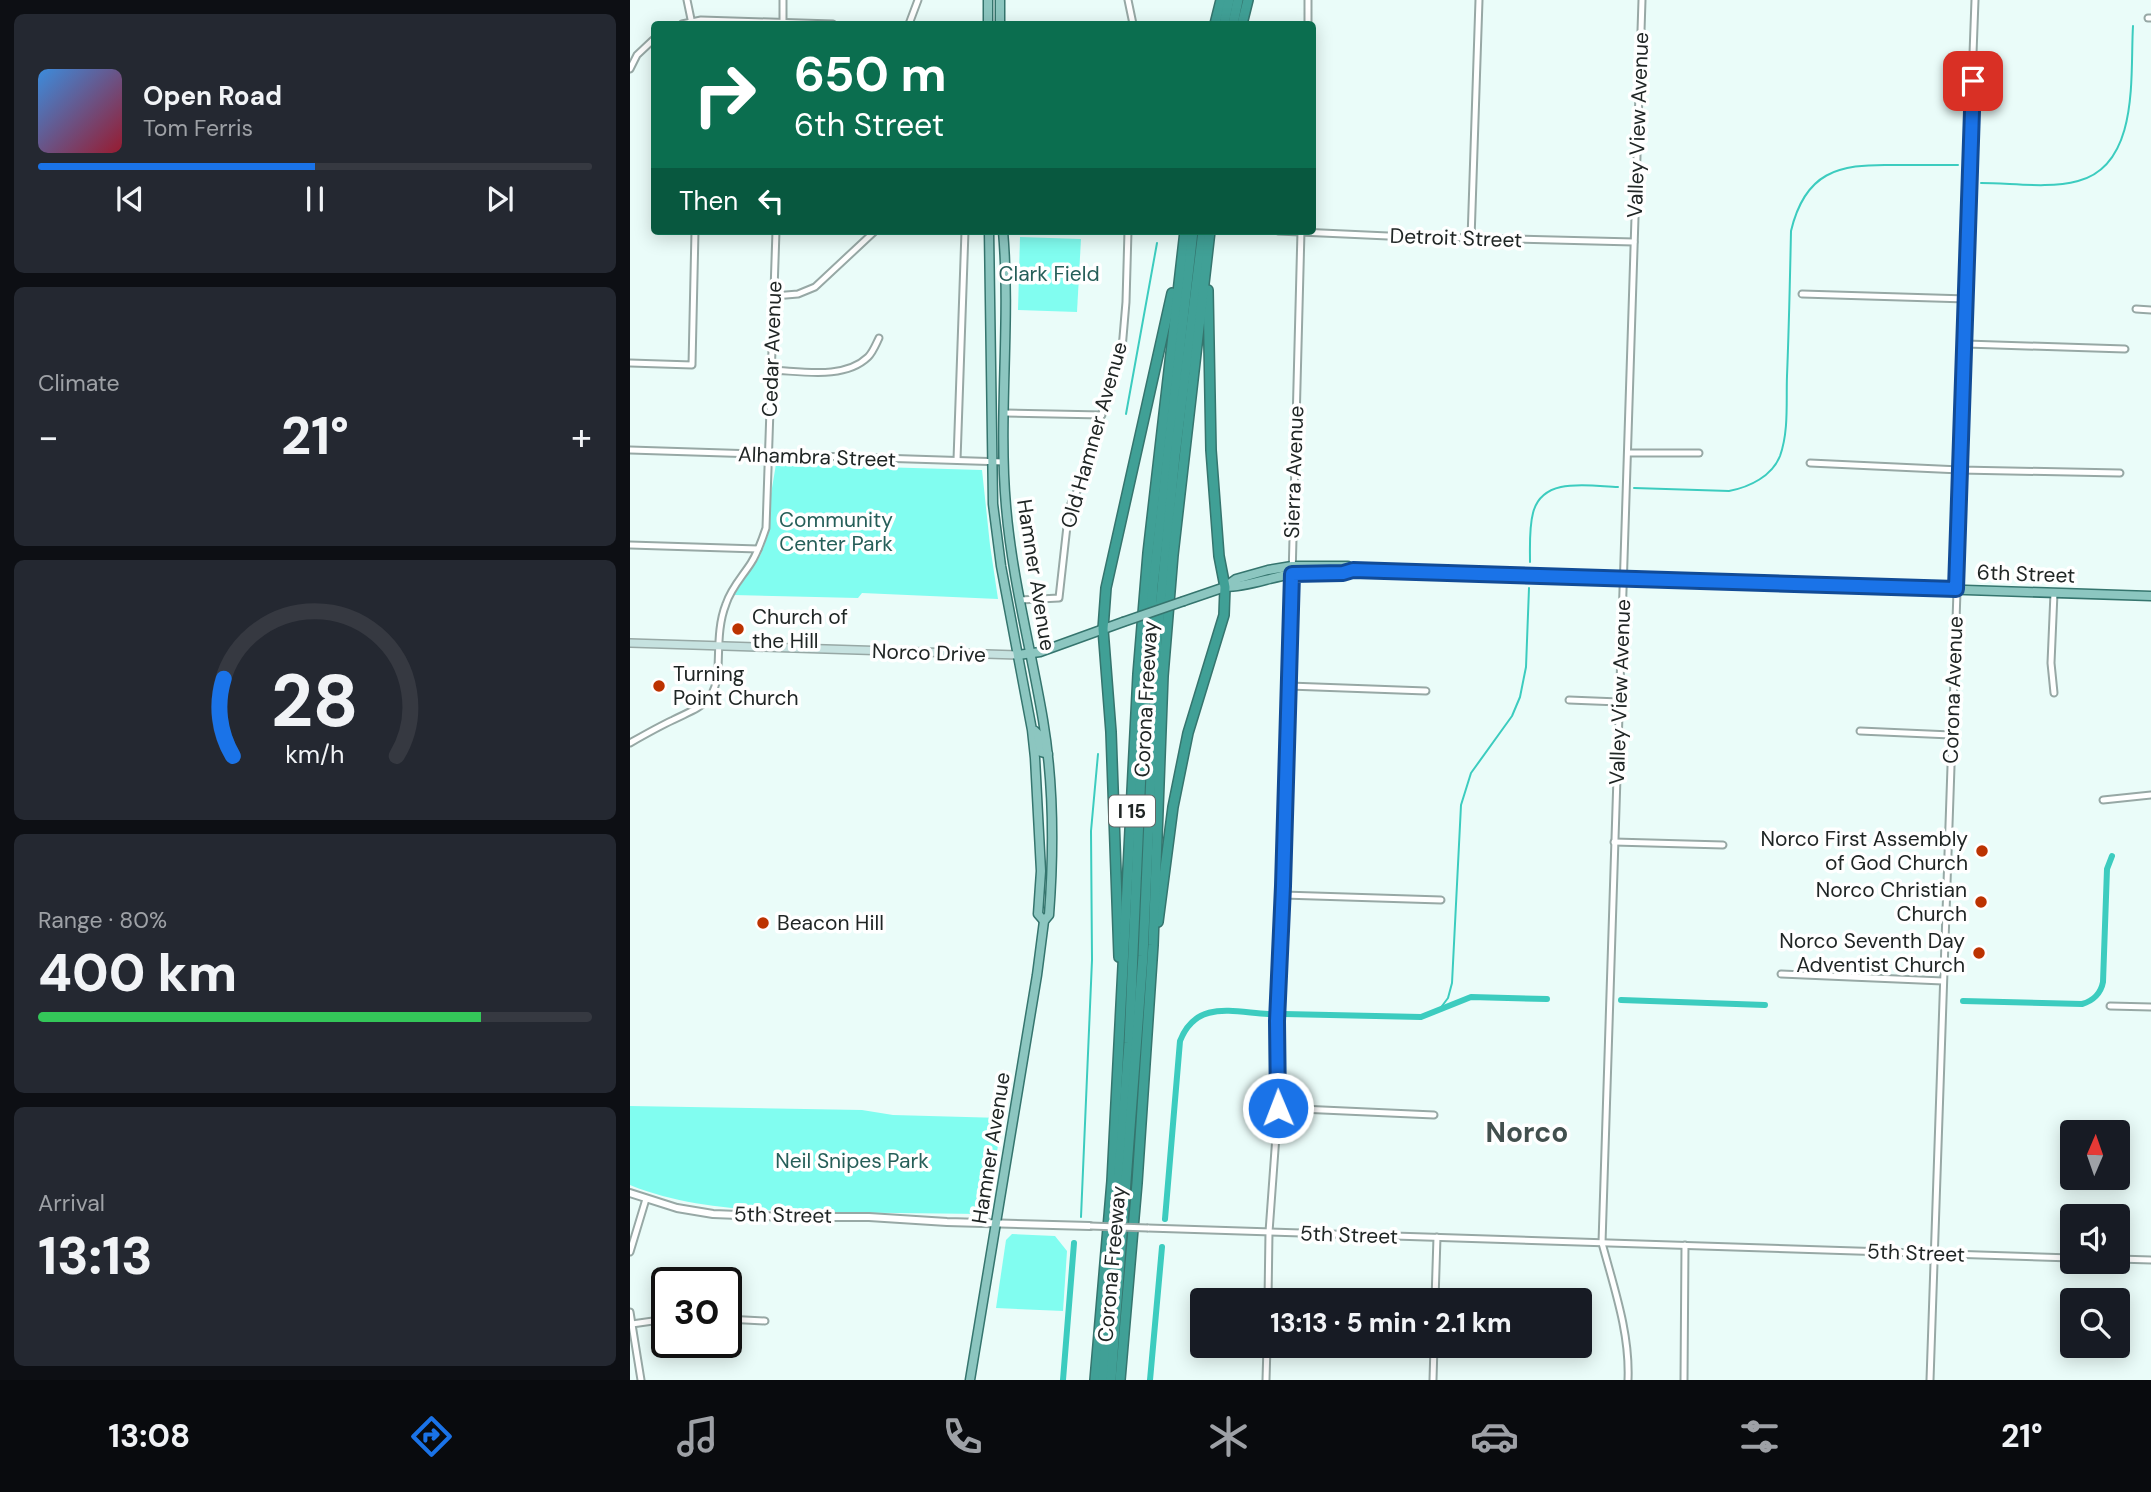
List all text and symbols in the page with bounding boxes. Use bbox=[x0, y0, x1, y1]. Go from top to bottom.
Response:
street label: Valley View Avenue bbox=[1621, 31, 1655, 218]
text: 650 m bbox=[794, 42, 947, 106]
icon: right bbox=[679, 49, 770, 140]
pin bbox=[1943, 51, 2003, 111]
icon: arrive bbox=[1954, 62, 1992, 100]
text: Open Road bbox=[143, 79, 282, 113]
text: 6th Street bbox=[794, 104, 944, 146]
text: Tom Ferris bbox=[143, 113, 253, 143]
icon: previous bbox=[111, 180, 149, 218]
icon: pause bbox=[296, 180, 334, 218]
icon: next bbox=[481, 180, 519, 218]
icon: left bbox=[752, 182, 790, 220]
text: Then bbox=[679, 184, 738, 218]
street label: Detroit Street bbox=[1389, 222, 1523, 254]
park label: Clark Field bbox=[998, 260, 1100, 288]
street label: Cedar Avenue bbox=[756, 280, 788, 418]
street label: Old Hamner Avenue bbox=[1054, 338, 1134, 532]
text: Climate bbox=[38, 368, 120, 398]
text: 21° bbox=[281, 402, 349, 470]
street label: Sierra Avenue bbox=[1278, 405, 1310, 539]
text: − bbox=[38, 412, 59, 462]
text: + bbox=[571, 412, 592, 462]
street label: Alhambra Street bbox=[737, 440, 897, 474]
street label: Hamner Avenue bbox=[1010, 497, 1062, 653]
park label: Community Center Park bbox=[779, 506, 893, 558]
street label: 6th Street bbox=[1976, 558, 2076, 590]
street label: Valley View Avenue bbox=[1603, 598, 1637, 785]
place label: Church of the Hill bbox=[752, 603, 848, 655]
street label: Corona Avenue bbox=[1936, 616, 1970, 764]
street label: Corona Freeway bbox=[1128, 620, 1164, 778]
marker: Church of the Hill bbox=[730, 621, 746, 637]
street label: Norco Drive bbox=[871, 637, 987, 669]
text: 28 bbox=[271, 654, 359, 749]
place label: Turning Point Church bbox=[673, 660, 799, 712]
marker: Turning Point Church bbox=[651, 678, 667, 694]
text: km/h bbox=[285, 738, 345, 771]
road number: I 15 bbox=[1109, 796, 1155, 826]
place label: Norco First Assembly of God Church bbox=[1760, 825, 1968, 877]
marker: Norco First Assembly of God Church bbox=[1974, 843, 1990, 859]
place label: Norco Christian Church bbox=[1816, 876, 1967, 928]
marker: Norco Christian Church bbox=[1973, 894, 1989, 910]
text: Range · 80% bbox=[38, 905, 167, 935]
place label: Beacon Hill bbox=[777, 909, 884, 937]
marker: Beacon Hill bbox=[755, 915, 771, 931]
place label: Norco Seventh Day Adventist Church bbox=[1779, 927, 1965, 979]
text: 400 km bbox=[38, 939, 237, 1007]
marker: Norco Seventh Day Adventist Church bbox=[1971, 945, 1987, 961]
street label: Hamner Avenue bbox=[965, 1070, 1017, 1226]
position arrow bbox=[1241, 1071, 1315, 1145]
district label: Norco bbox=[1486, 1114, 1568, 1151]
north arrow bbox=[2060, 1120, 2130, 1190]
map controls bbox=[2060, 1120, 2130, 1358]
park label: Neil Snipes Park bbox=[775, 1147, 929, 1175]
street label: Corona Freeway bbox=[1091, 1184, 1133, 1343]
text: Arrival bbox=[38, 1188, 105, 1218]
street label: 5th Street bbox=[734, 1200, 832, 1230]
button: sound bbox=[2060, 1204, 2130, 1274]
street label: 5th Street bbox=[1299, 1219, 1399, 1251]
text: 13:13 bbox=[38, 1222, 153, 1290]
street label: 5th Street bbox=[1866, 1237, 1966, 1269]
speed limit sign: 30 bbox=[651, 1267, 742, 1358]
button: search bbox=[2060, 1288, 2130, 1358]
text: 13:13 · 5 min · 2.1 km bbox=[1270, 1306, 1512, 1340]
icon: directions bbox=[407, 1412, 456, 1461]
icon: music bbox=[673, 1412, 722, 1461]
icon: phone bbox=[938, 1412, 987, 1461]
icon: climate bbox=[1204, 1412, 1253, 1461]
icon: car bbox=[1470, 1412, 1519, 1461]
icon: filters bbox=[1735, 1412, 1784, 1461]
text: 13:08 bbox=[108, 1415, 190, 1457]
text: 21° bbox=[2001, 1415, 2043, 1457]

